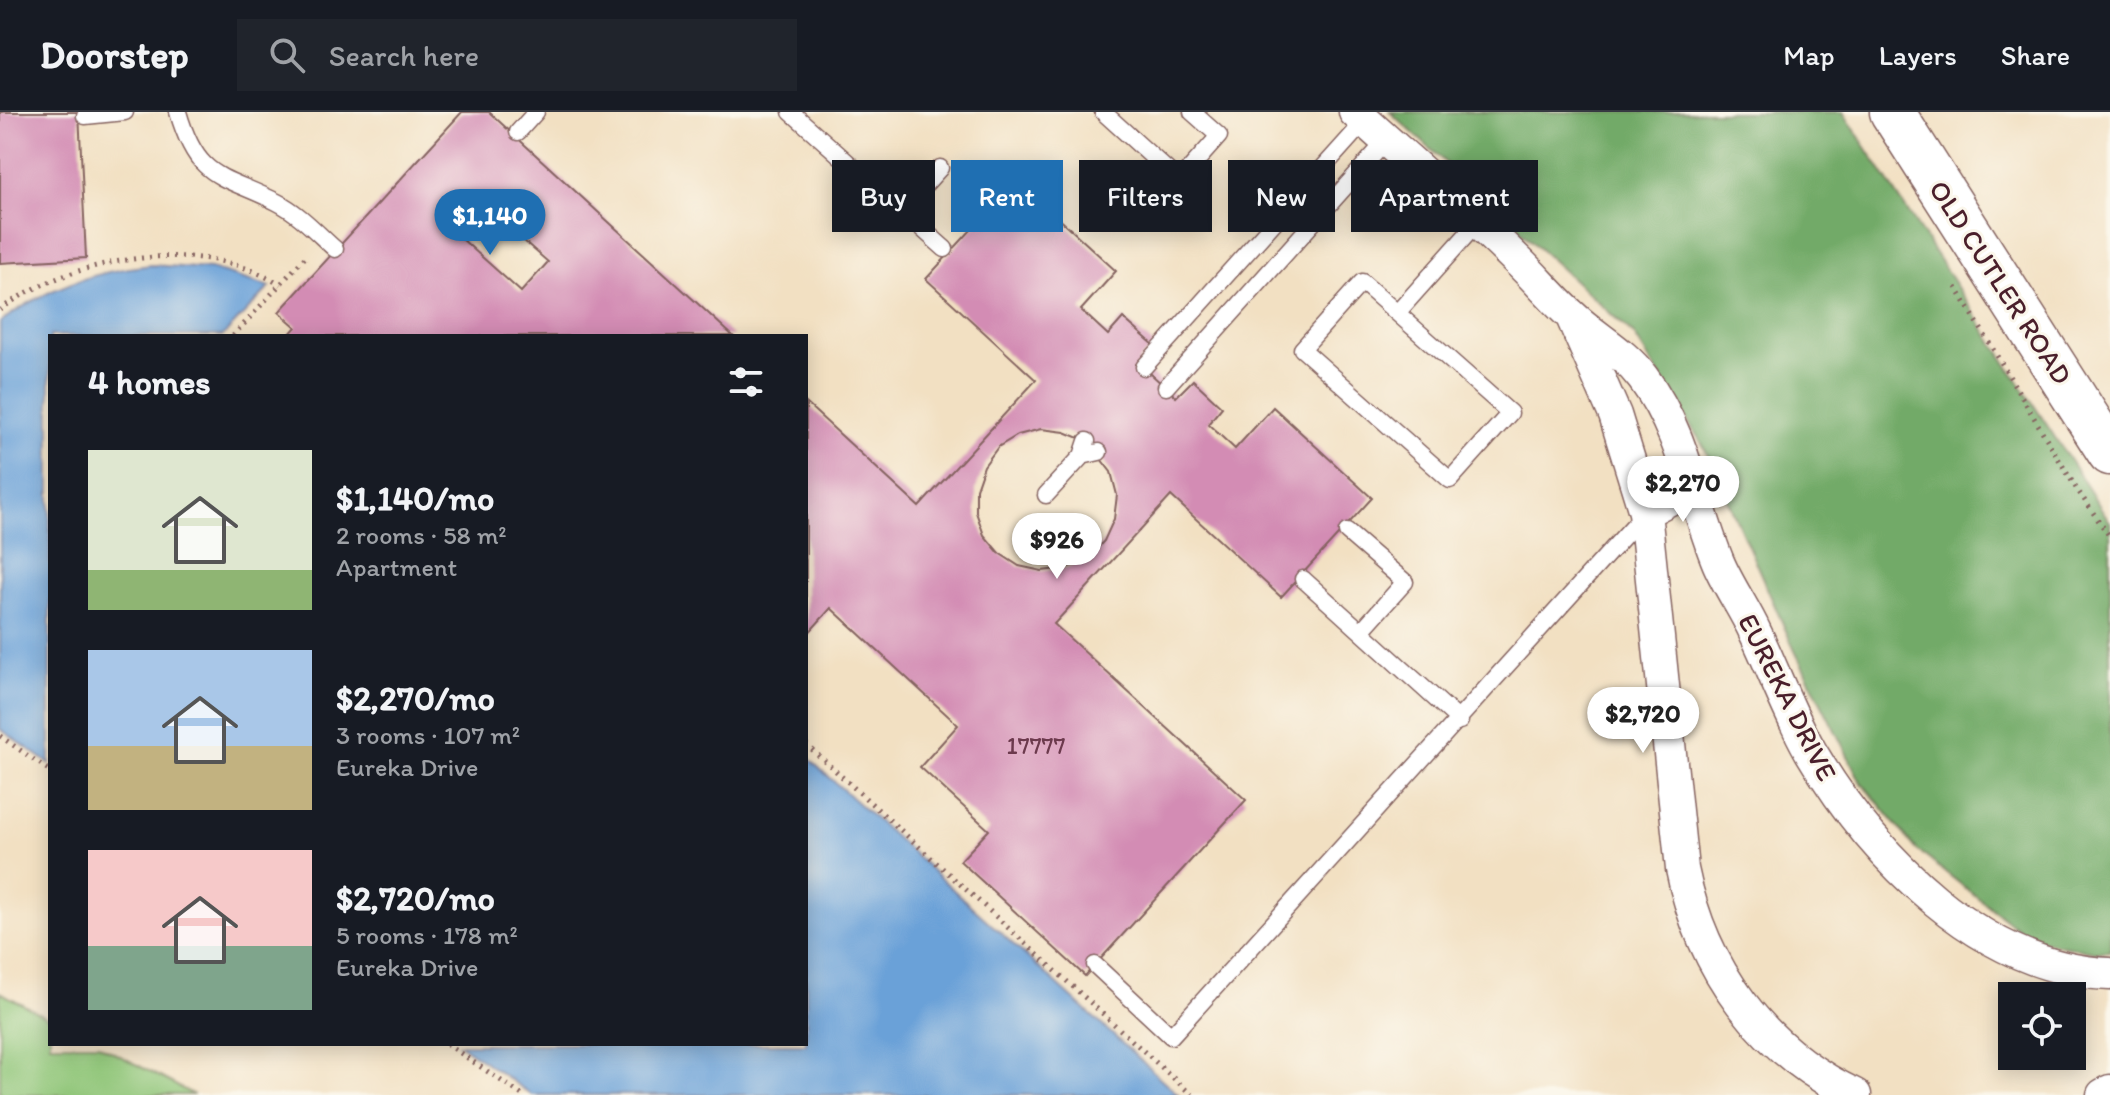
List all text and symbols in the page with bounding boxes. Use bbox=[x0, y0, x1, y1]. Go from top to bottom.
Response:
search box bbox=[237, 19, 797, 91]
text: Doorstep bbox=[40, 32, 189, 78]
icon: search bbox=[265, 33, 309, 77]
text: Search here bbox=[329, 37, 479, 74]
text: Map bbox=[1783, 38, 1835, 72]
text: Layers bbox=[1879, 38, 1957, 72]
text: Share bbox=[2001, 38, 2070, 72]
chip: Buy bbox=[832, 160, 935, 232]
chip: Rent bbox=[951, 160, 1063, 232]
chip: Filters bbox=[1079, 160, 1212, 232]
chip: New bbox=[1228, 160, 1335, 232]
chip: Apartment bbox=[1351, 160, 1538, 232]
street label: OLD CUTLER ROAD bbox=[1922, 173, 2080, 391]
pin: $1,140 bbox=[425, 189, 555, 257]
text: $1,140 bbox=[452, 199, 528, 231]
icon: filters bbox=[724, 360, 768, 404]
text: 4 homes bbox=[88, 362, 211, 403]
pin: $2,270 bbox=[1618, 456, 1748, 524]
text: $2,270 bbox=[1645, 466, 1721, 498]
text: $1,140/mo bbox=[336, 478, 494, 519]
icon: home bbox=[152, 482, 248, 578]
pin: $926 bbox=[1010, 513, 1104, 581]
text: 2 rooms · 58 m² bbox=[336, 519, 507, 551]
text: $926 bbox=[1030, 523, 1084, 555]
text: Apartment bbox=[336, 551, 457, 583]
street label: EUREKA DRIVE bbox=[1731, 608, 1845, 786]
text: $2,270/mo bbox=[336, 678, 495, 719]
icon: home bbox=[152, 682, 248, 778]
pin: $2,720 bbox=[1578, 687, 1708, 755]
text: $2,720 bbox=[1605, 697, 1681, 729]
text: 3 rooms · 107 m² bbox=[336, 719, 520, 751]
house number: 17777 bbox=[1007, 731, 1065, 760]
text: Eureka Drive bbox=[336, 751, 478, 783]
text: $2,720/mo bbox=[336, 878, 495, 919]
icon: home bbox=[152, 882, 248, 978]
text: 5 rooms · 178 m² bbox=[336, 919, 518, 951]
text: Eureka Drive bbox=[336, 951, 478, 983]
map controls bbox=[1998, 982, 2086, 1070]
button: locate bbox=[1998, 982, 2086, 1070]

